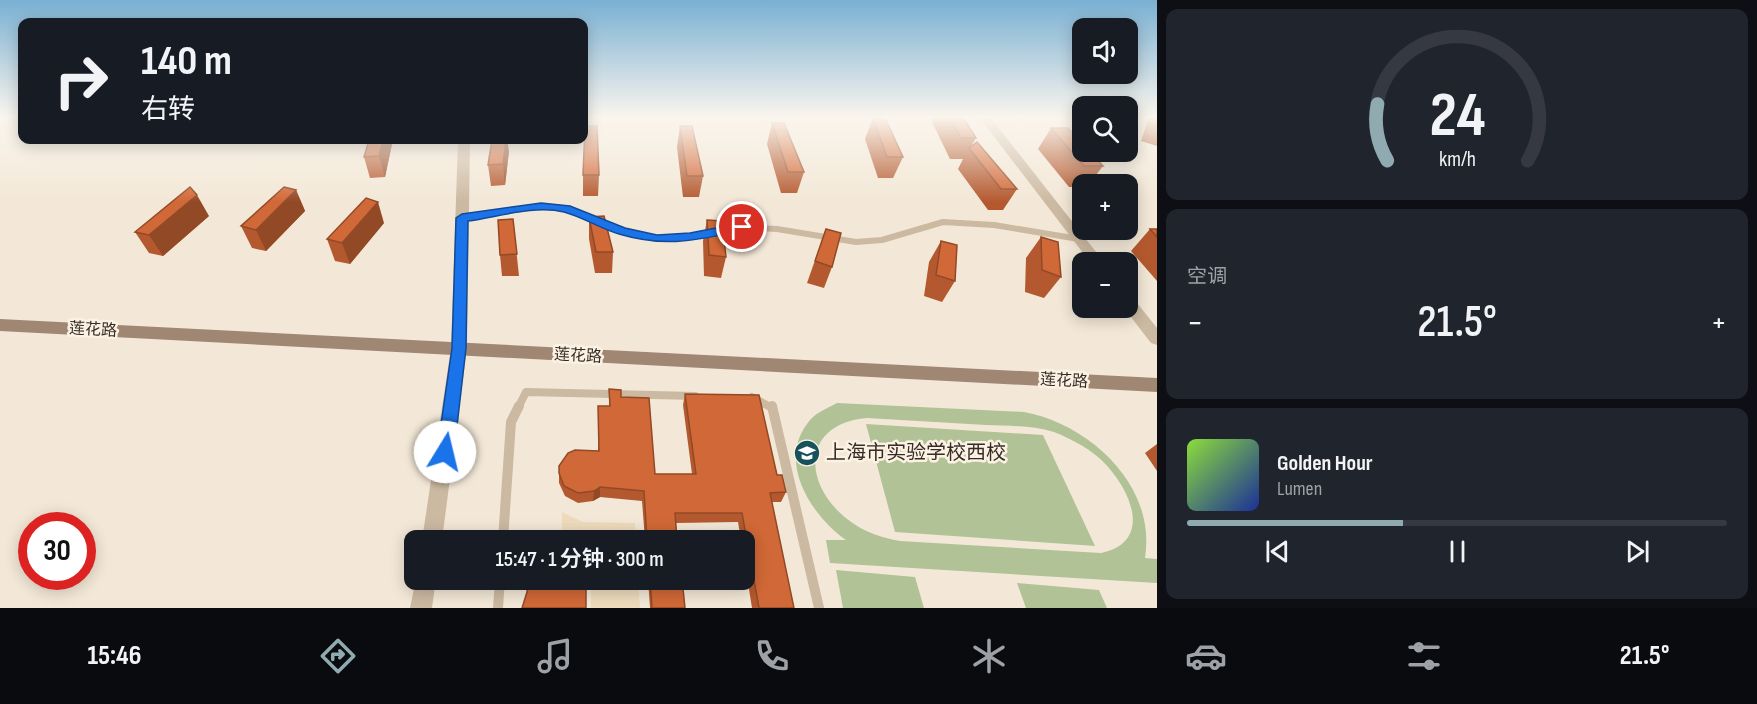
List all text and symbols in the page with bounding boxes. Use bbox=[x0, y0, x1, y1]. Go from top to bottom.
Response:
map controls bbox=[1072, 18, 1138, 318]
button: sound bbox=[1072, 18, 1138, 84]
text: 140 m bbox=[141, 36, 232, 87]
icon: right bbox=[42, 42, 120, 120]
text: 24 bbox=[1429, 80, 1485, 155]
text: 右转 bbox=[141, 94, 195, 126]
button: search bbox=[1072, 96, 1138, 162]
text: km/h bbox=[1438, 148, 1476, 173]
button: + bbox=[1072, 174, 1138, 240]
pin bbox=[716, 201, 767, 252]
icon: arrive bbox=[725, 210, 758, 243]
button: − bbox=[1072, 252, 1138, 318]
text: 空调 bbox=[1187, 265, 1227, 289]
text: 21.5° bbox=[1417, 295, 1497, 350]
text: − bbox=[1187, 303, 1203, 343]
text: + bbox=[1711, 303, 1727, 343]
street label: 莲花路 bbox=[69, 319, 117, 341]
street label: 莲花路 bbox=[554, 345, 602, 367]
street label: 莲花路 bbox=[1040, 370, 1088, 392]
position arrow bbox=[413, 420, 477, 484]
school or university icon: 上海市实验学校西校 bbox=[792, 438, 822, 468]
place label: 上海市实验学校西校 bbox=[826, 441, 1006, 465]
text: Golden Hour bbox=[1277, 450, 1373, 477]
text: Lumen bbox=[1277, 477, 1322, 501]
speed limit sign: 30 bbox=[18, 512, 96, 590]
icon: previous bbox=[1261, 535, 1294, 568]
icon: pause bbox=[1441, 535, 1474, 568]
icon: next bbox=[1621, 535, 1654, 568]
text: 15:47 · 1 分钟 · 300 m bbox=[495, 546, 664, 573]
icon: directions bbox=[317, 635, 359, 677]
icon: music bbox=[534, 635, 576, 677]
icon: phone bbox=[751, 635, 793, 677]
icon: climate bbox=[968, 635, 1010, 677]
icon: car bbox=[1185, 635, 1227, 677]
icon: filters bbox=[1403, 635, 1445, 677]
text: 15:46 bbox=[88, 640, 141, 672]
text: 21.5° bbox=[1620, 640, 1669, 672]

